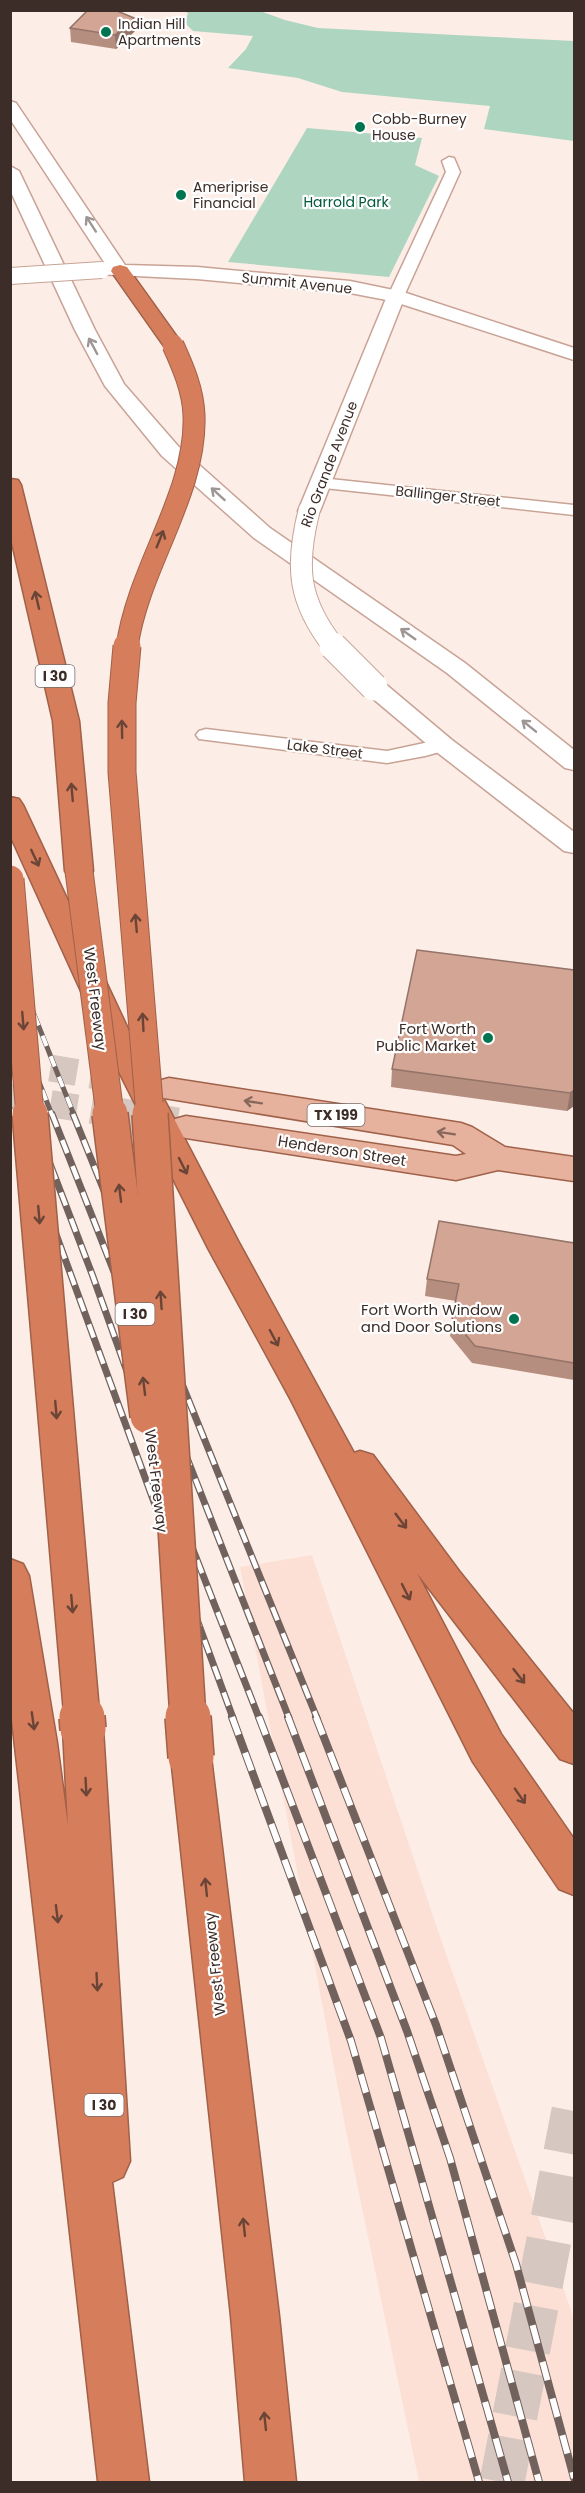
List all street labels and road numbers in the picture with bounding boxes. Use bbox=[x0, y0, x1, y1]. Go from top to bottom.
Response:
street label: Summit Avenue bbox=[241, 267, 353, 299]
street label: Rio Grande Avenue bbox=[296, 398, 362, 530]
street label: Ballinger Street bbox=[395, 481, 501, 511]
road number: I 30 bbox=[36, 665, 74, 687]
street label: Lake Street bbox=[286, 734, 364, 764]
street label: West Freeway bbox=[79, 946, 112, 1052]
road number: TX 199 bbox=[308, 1104, 364, 1126]
street label: Henderson Street bbox=[277, 1130, 408, 1171]
road number: I 30 bbox=[116, 1303, 154, 1325]
street label: West Freeway bbox=[140, 1428, 173, 1534]
street label: West Freeway bbox=[199, 1911, 230, 2017]
road number: I 30 bbox=[84, 2094, 124, 2116]

